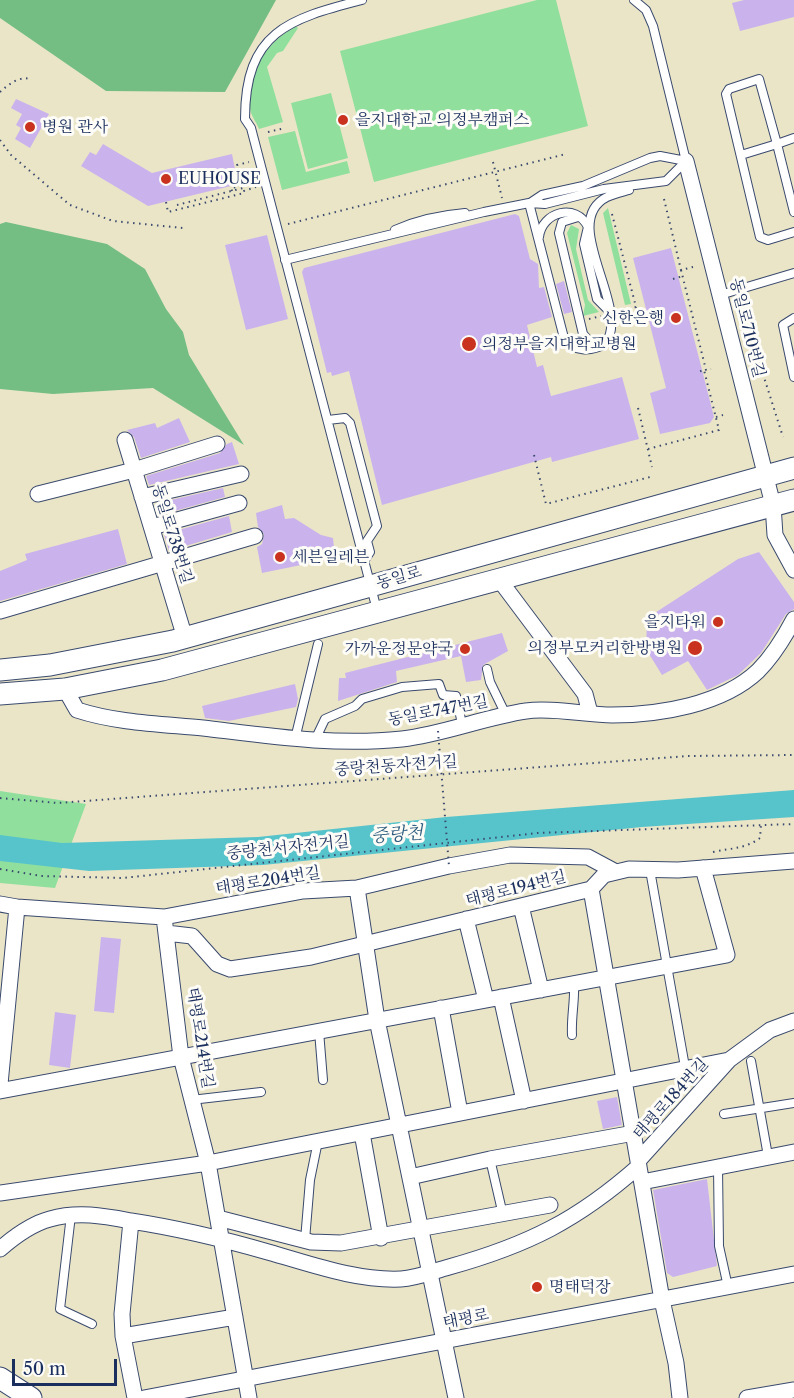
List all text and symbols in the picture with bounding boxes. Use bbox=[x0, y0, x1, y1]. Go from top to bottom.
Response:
place label: 을지대학교 의정부캠퍼스 bbox=[355, 110, 529, 130]
marker: 을지대학교 의정부캠퍼스 bbox=[336, 113, 350, 127]
place label: 병원 관사 bbox=[42, 117, 108, 137]
marker: 병원 관사 bbox=[23, 120, 37, 134]
place label: EUHOUSE bbox=[178, 169, 261, 189]
marker: EUHOUSE bbox=[159, 172, 173, 186]
street label: 동일로710번길 bbox=[725, 276, 769, 380]
place label: 신한은행 bbox=[602, 308, 664, 328]
marker: 신한은행 bbox=[669, 311, 683, 325]
place label: 의정부을지대학교병원 bbox=[482, 334, 637, 354]
marker: 의정부을지대학교병원 bbox=[460, 335, 478, 353]
street label: 동일로738번길 bbox=[148, 482, 196, 586]
place label: 세븐일레븐 bbox=[292, 547, 369, 567]
marker: 세븐일레븐 bbox=[273, 550, 287, 564]
street label: 동일로 bbox=[374, 562, 424, 594]
place label: 을지타워 bbox=[644, 612, 706, 632]
marker: 을지타워 bbox=[711, 615, 725, 629]
place label: 의정부모커리한방병원 bbox=[527, 638, 682, 658]
place label: 가까운정문약국 bbox=[345, 639, 453, 659]
marker: 의정부모커리한방병원 bbox=[686, 639, 704, 657]
marker: 가까운정문약국 bbox=[458, 642, 472, 656]
street label: 동일로747번길 bbox=[386, 692, 490, 730]
street label: 중랑천동자전거길 bbox=[334, 752, 458, 780]
water label: 중랑천 bbox=[370, 822, 424, 848]
street label: 중랑천서자전거길 bbox=[226, 832, 350, 864]
street label: 태평로204번길 bbox=[214, 863, 322, 899]
street label: 태평로194번길 bbox=[464, 867, 568, 911]
street label: 태평로214번길 bbox=[183, 986, 217, 1090]
street label: 태평로184번길 bbox=[629, 1054, 713, 1144]
place label: 명태덕장 bbox=[549, 1277, 611, 1297]
marker: 명태덕장 bbox=[530, 1280, 544, 1294]
street label: 태평로 bbox=[441, 1305, 491, 1333]
scale bar bbox=[15, 1347, 120, 1385]
text: 50 m bbox=[23, 1358, 66, 1380]

